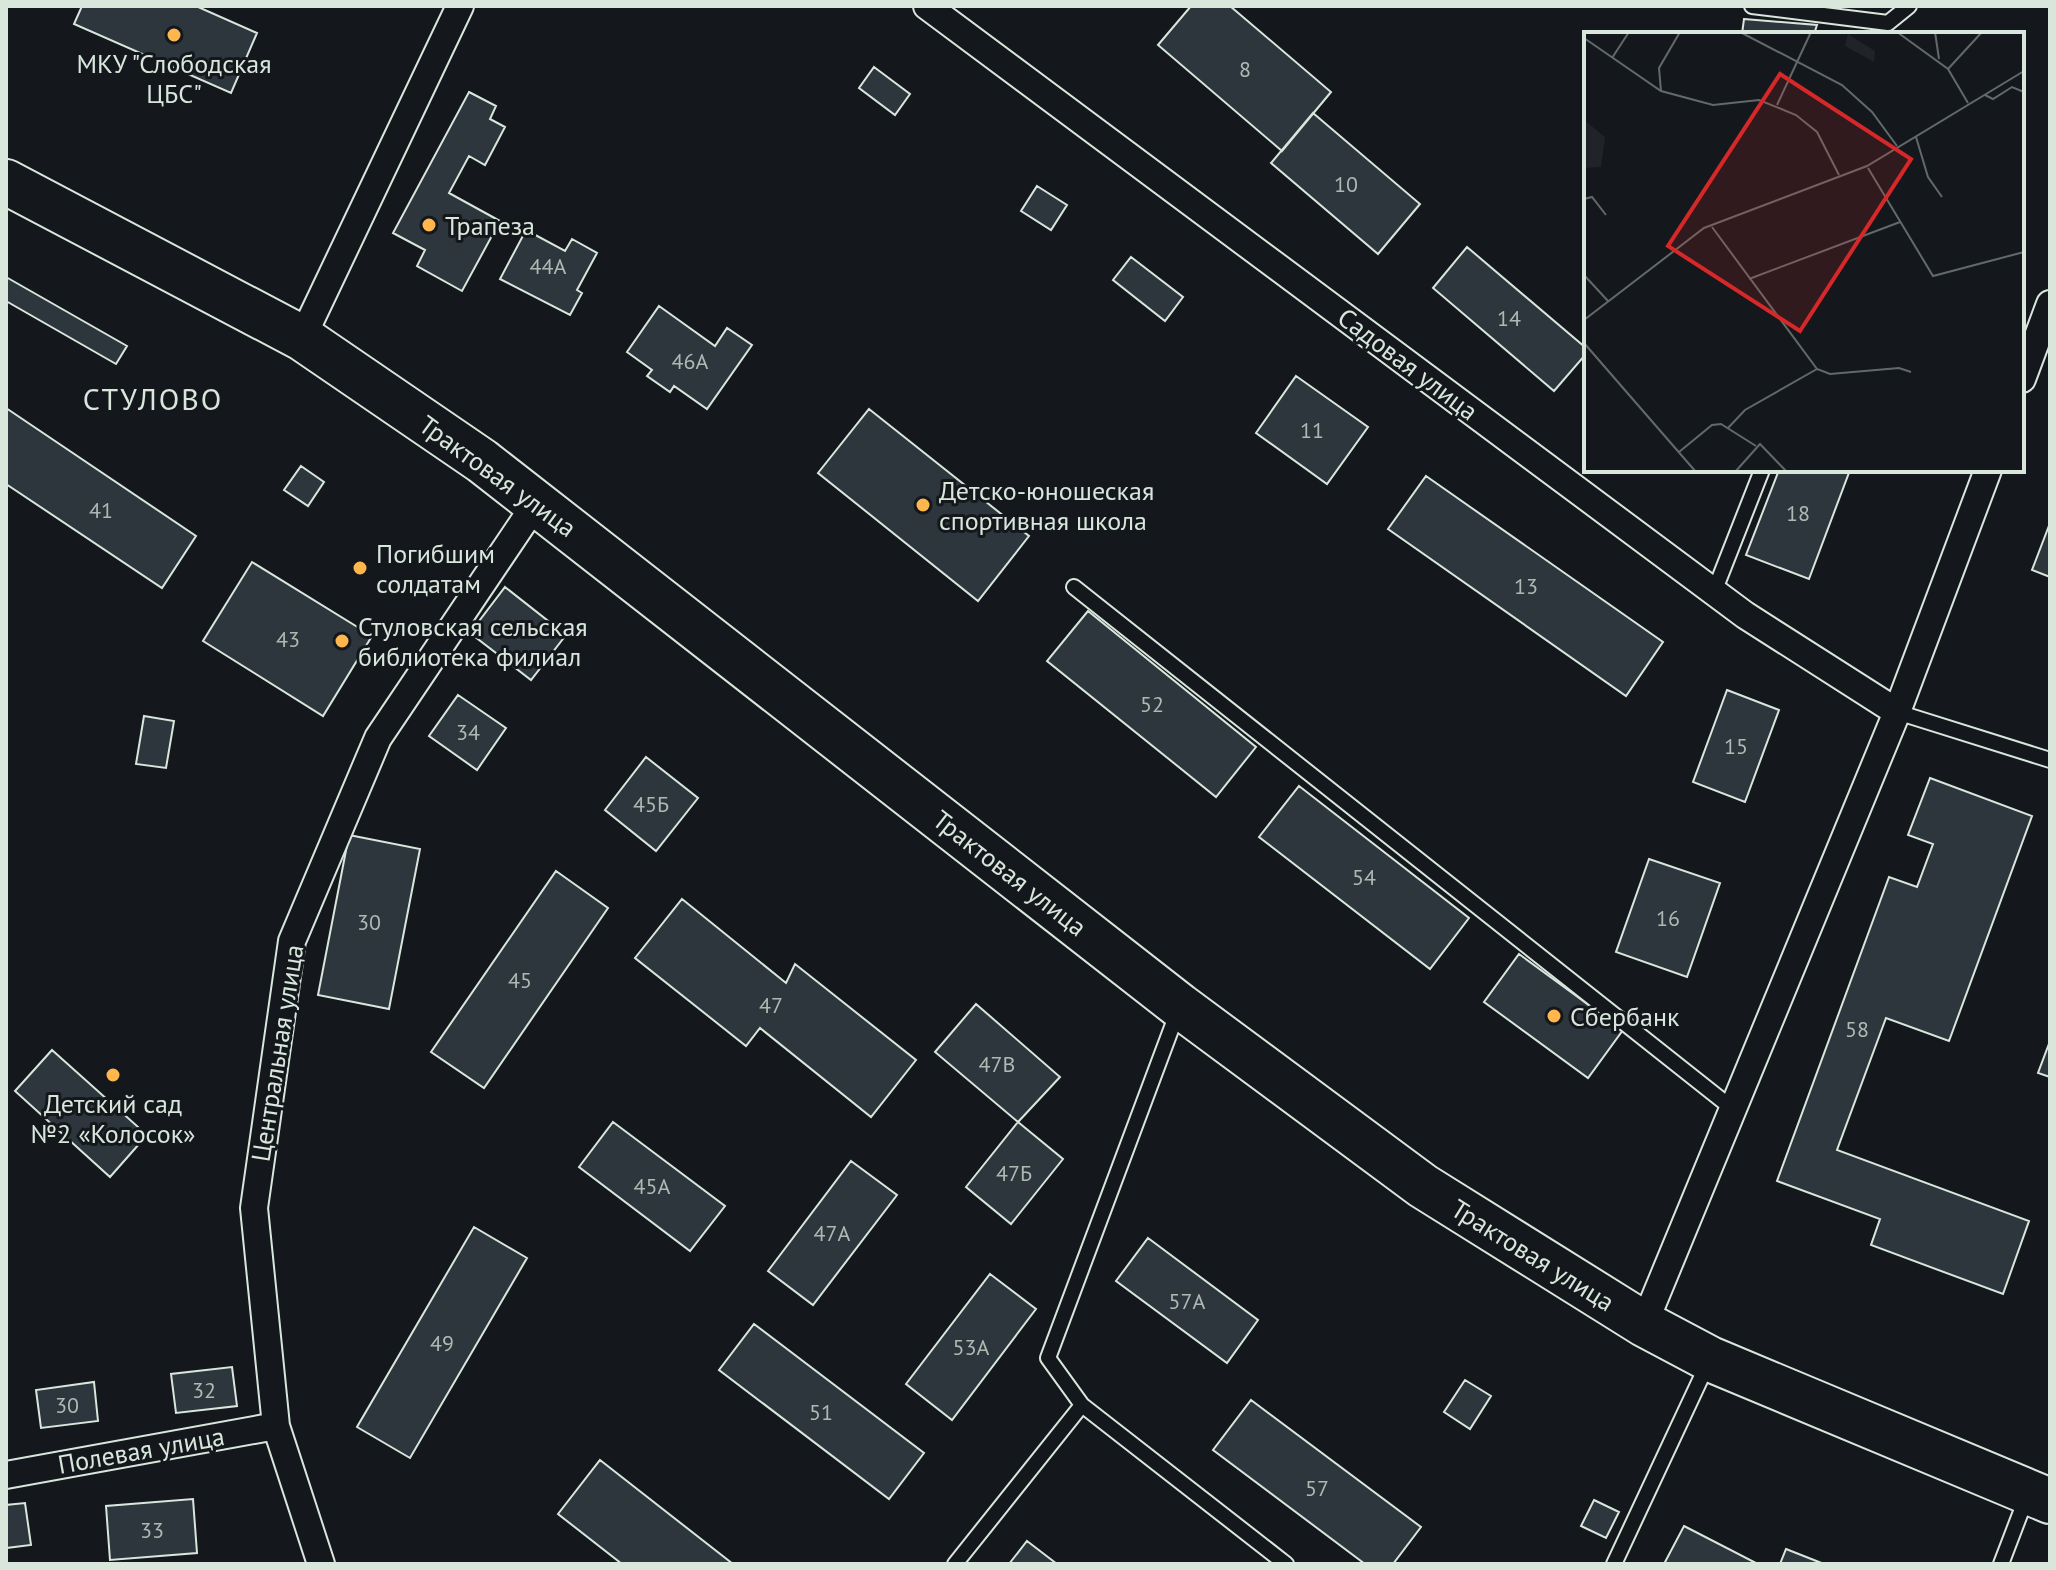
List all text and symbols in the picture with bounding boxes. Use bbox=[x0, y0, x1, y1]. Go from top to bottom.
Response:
marker: МКУ "Слободская ЦБС" bbox=[165, 26, 183, 44]
inset map bbox=[1584, 32, 2024, 472]
place label: МКУ "Слободская ЦБС" bbox=[76, 47, 272, 110]
house number: 8 bbox=[1239, 55, 1251, 83]
house number: 10 bbox=[1334, 170, 1358, 198]
place label: Трапеза bbox=[445, 209, 535, 242]
marker: Трапеза bbox=[420, 216, 438, 234]
house number: 44А bbox=[530, 252, 567, 280]
street label: Садовая улица bbox=[1331, 301, 1485, 427]
house number: 14 bbox=[1497, 304, 1521, 332]
house number: 46А bbox=[672, 347, 709, 375]
district label: СТУЛОВО bbox=[83, 379, 223, 418]
street label: Трактовая улица bbox=[413, 408, 583, 544]
house number: 11 bbox=[1300, 416, 1324, 444]
place label: Детско-юношеская спортивная школа bbox=[939, 474, 1154, 537]
house number: 41 bbox=[89, 496, 113, 524]
marker: Детско-юношеская спортивная школа bbox=[914, 496, 932, 514]
house number: 18 bbox=[1786, 499, 1810, 527]
place label: Погибшим солдатам bbox=[376, 537, 495, 600]
marker: Погибшим солдатам bbox=[351, 559, 369, 577]
house number: 13 bbox=[1514, 572, 1538, 600]
place label: Стуловская сельская библиотека филиал bbox=[358, 610, 588, 673]
house number: 43 bbox=[276, 625, 300, 653]
marker: Стуловская сельская библиотека филиал bbox=[333, 632, 351, 650]
house number: 52 bbox=[1140, 690, 1164, 718]
house number: 34 bbox=[456, 718, 480, 746]
house number: 15 bbox=[1724, 732, 1748, 760]
house number: 45Б bbox=[633, 790, 669, 818]
street label: Трактовая улица bbox=[926, 803, 1094, 943]
house number: 54 bbox=[1352, 863, 1376, 891]
house number: 16 bbox=[1656, 904, 1680, 932]
house number: 30 bbox=[357, 908, 381, 936]
street label: Центральная улица bbox=[244, 942, 310, 1164]
house number: 45 bbox=[508, 966, 532, 994]
house number: 47 bbox=[759, 991, 783, 1019]
place label: Сбербанк bbox=[1570, 1000, 1680, 1033]
marker: Сбербанк bbox=[1545, 1007, 1563, 1025]
house number: 58 bbox=[1845, 1015, 1869, 1043]
house number: 47В bbox=[979, 1050, 1015, 1078]
marker: Детский сад №2 «Колосок» bbox=[104, 1066, 122, 1084]
place label: Детский сад №2 «Колосок» bbox=[30, 1087, 196, 1150]
house number: 47Б bbox=[996, 1159, 1032, 1187]
house number: 45А bbox=[634, 1172, 671, 1200]
street label: Трактовая улица bbox=[1445, 1192, 1621, 1318]
house number: 47А bbox=[814, 1219, 851, 1247]
house number: 57А bbox=[1169, 1287, 1206, 1315]
house number: 49 bbox=[430, 1329, 454, 1357]
house number: 53А bbox=[953, 1333, 990, 1361]
house number: 32 bbox=[192, 1376, 216, 1404]
house number: 30 bbox=[55, 1391, 79, 1419]
house number: 51 bbox=[809, 1398, 833, 1426]
street label: Полевая улица bbox=[55, 1419, 227, 1481]
house number: 57 bbox=[1305, 1474, 1329, 1502]
house number: 33 bbox=[140, 1516, 164, 1544]

